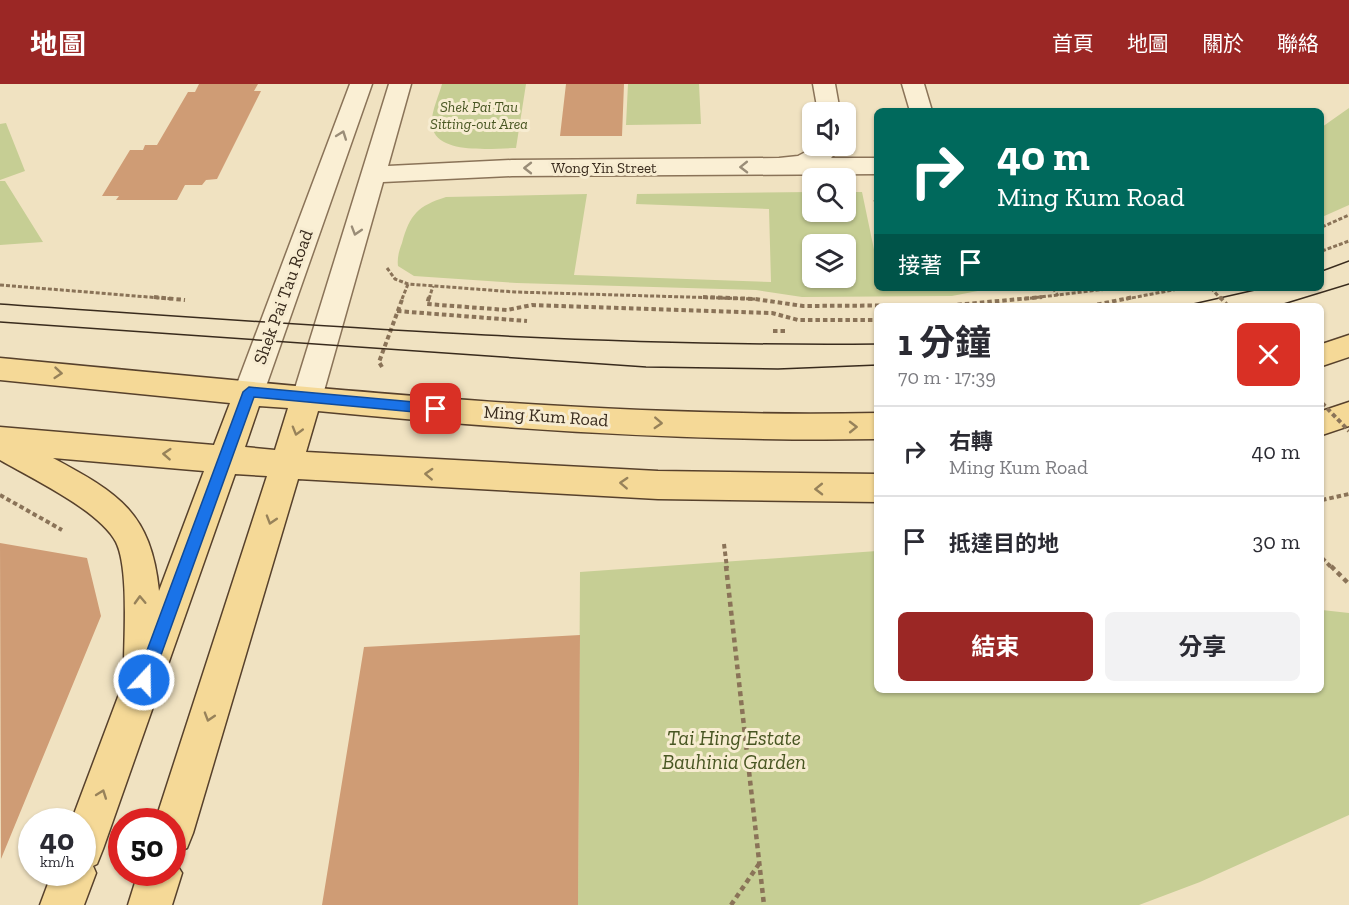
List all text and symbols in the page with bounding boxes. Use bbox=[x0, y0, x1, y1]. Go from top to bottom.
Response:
text: 地圖 bbox=[30, 28, 86, 61]
text: 首頁 bbox=[1052, 31, 1094, 56]
text: 地圖 bbox=[1127, 31, 1169, 56]
text: 關於 bbox=[1202, 31, 1244, 56]
text: 聯絡 bbox=[1277, 31, 1319, 56]
park label: Shek Pai Tau Sitting-out Area bbox=[430, 98, 528, 133]
map controls bbox=[802, 102, 856, 288]
button: sound bbox=[802, 102, 856, 156]
one-way arrow bbox=[334, 130, 347, 141]
text: 40 m bbox=[997, 130, 1090, 181]
icon: right bbox=[898, 132, 976, 210]
street label: Wong Yin Street bbox=[551, 159, 657, 177]
one-way arrow bbox=[739, 161, 748, 173]
one-way arrow bbox=[523, 162, 532, 174]
button: search bbox=[802, 168, 856, 222]
text: Ming Kum Road bbox=[997, 181, 1185, 213]
one-way arrow bbox=[351, 225, 363, 236]
street label: Shek Pai Tau Road bbox=[248, 227, 318, 367]
button: layers bbox=[802, 234, 856, 288]
icon: arrive bbox=[954, 246, 987, 279]
text: 接著 bbox=[898, 252, 942, 279]
text: 1 分鐘 bbox=[898, 321, 991, 364]
button: close bbox=[1237, 323, 1300, 386]
text: 70 m · 17:39 bbox=[898, 365, 996, 389]
one-way arrow bbox=[54, 367, 63, 380]
pin bbox=[410, 383, 461, 434]
icon: arrive bbox=[419, 392, 452, 425]
street label: Ming Kum Road bbox=[483, 401, 609, 431]
one-way arrow bbox=[654, 417, 663, 430]
one-way arrow bbox=[849, 421, 858, 433]
one-way arrow bbox=[292, 425, 304, 436]
text: 右轉 bbox=[949, 428, 993, 455]
icon: right bbox=[898, 435, 931, 468]
text: 40 m bbox=[1251, 438, 1300, 465]
one-way arrow bbox=[163, 448, 172, 461]
text: Ming Kum Road bbox=[949, 455, 1088, 479]
one-way arrow bbox=[425, 467, 434, 480]
one-way arrow bbox=[620, 477, 629, 490]
one-way arrow bbox=[815, 483, 824, 495]
one-way arrow bbox=[266, 514, 278, 525]
icon: arrive bbox=[898, 525, 931, 558]
text: 30 m bbox=[1253, 528, 1300, 555]
text: 抵達目的地 bbox=[949, 530, 1059, 557]
one-way arrow bbox=[134, 596, 147, 605]
button: 結束 bbox=[898, 612, 1093, 681]
button: 分享 bbox=[1105, 612, 1300, 681]
position arrow bbox=[112, 648, 176, 712]
one-way arrow bbox=[204, 711, 216, 722]
park label: Tai Hing Estate Bauhinia Garden bbox=[662, 725, 806, 774]
one-way arrow bbox=[95, 789, 108, 800]
speed limit sign: 50 bbox=[108, 808, 186, 886]
text: 40 bbox=[40, 822, 74, 858]
text: km/h bbox=[40, 853, 74, 871]

